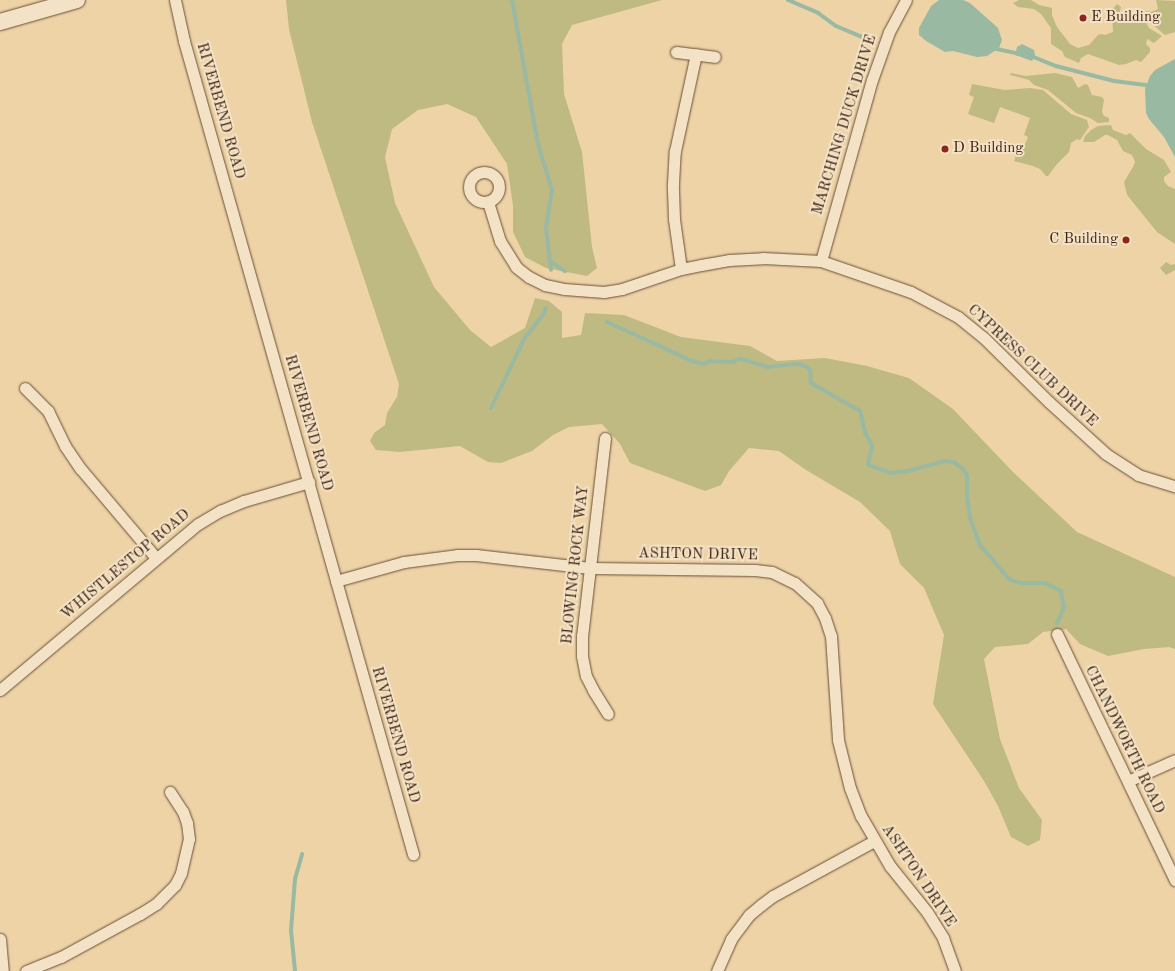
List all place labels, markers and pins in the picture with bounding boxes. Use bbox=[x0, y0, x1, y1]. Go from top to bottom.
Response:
place label: E Building bbox=[1091, 9, 1160, 27]
marker: E Building bbox=[1078, 13, 1088, 23]
place label: D Building bbox=[953, 140, 1023, 158]
marker: D Building bbox=[940, 144, 950, 154]
place label: C Building bbox=[1049, 231, 1118, 249]
marker: C Building bbox=[1121, 235, 1131, 245]

